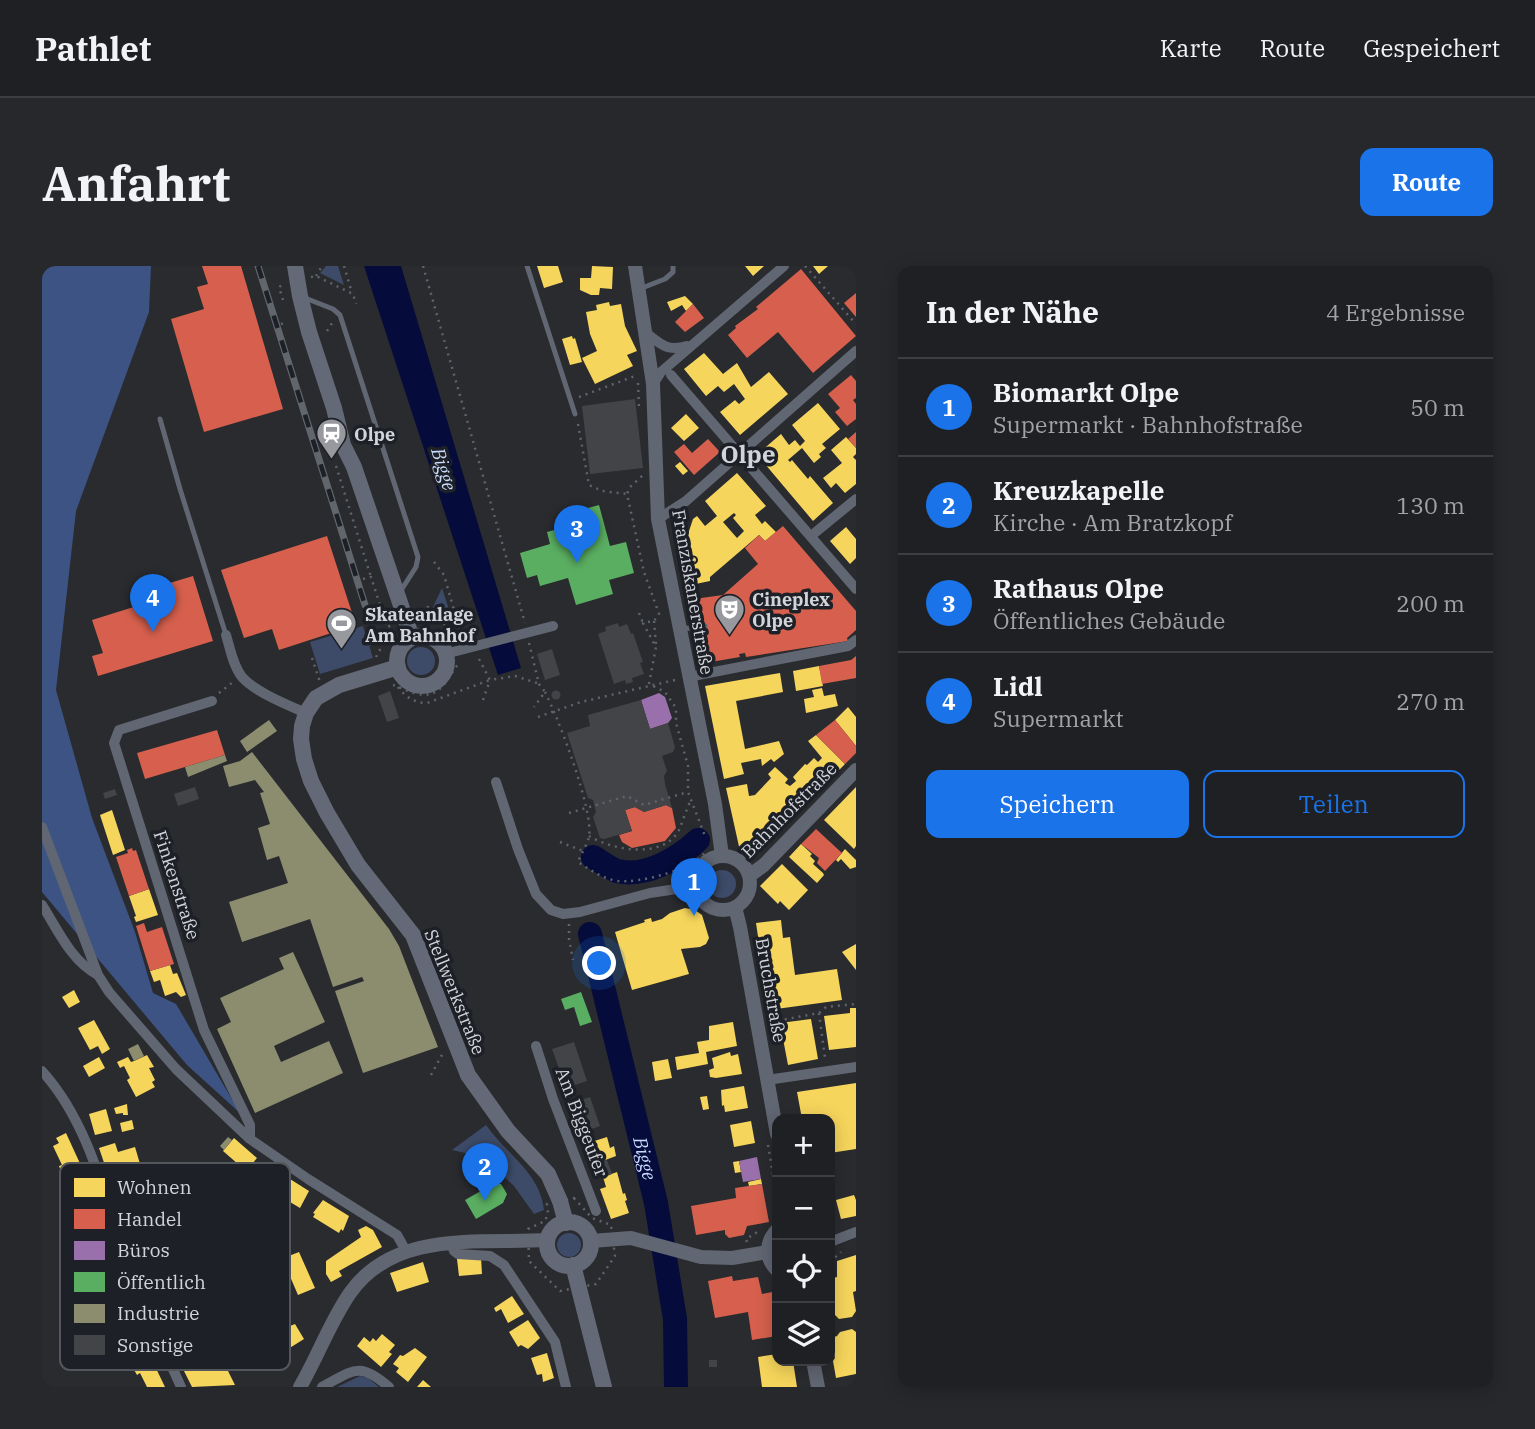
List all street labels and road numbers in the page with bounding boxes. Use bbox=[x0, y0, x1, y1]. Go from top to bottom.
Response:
street label: Franziskanerstraße bbox=[667, 508, 719, 676]
street label: Bahnhofstraße bbox=[736, 757, 842, 863]
street label: Finkenstraße bbox=[149, 828, 205, 942]
street label: Stellwerkstraße bbox=[419, 926, 491, 1058]
street label: Bruchstraße bbox=[750, 936, 792, 1044]
street label: Am Biggeufer bbox=[551, 1064, 613, 1180]

